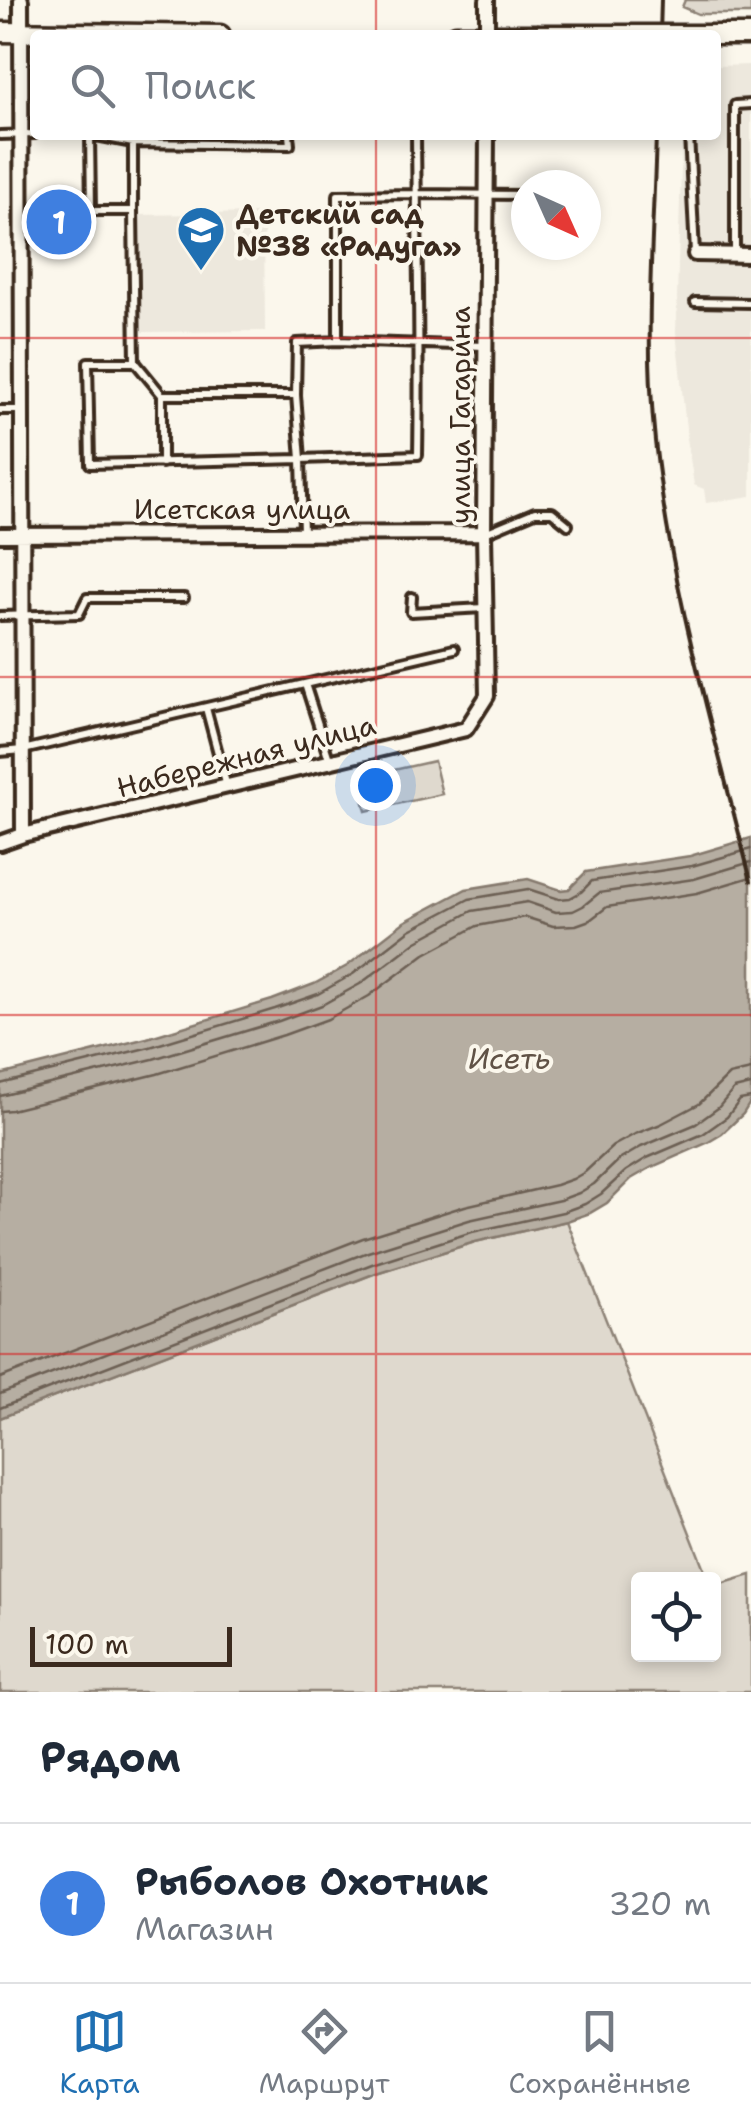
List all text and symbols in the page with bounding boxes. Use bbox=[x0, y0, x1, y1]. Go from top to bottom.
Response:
search box bbox=[30, 30, 721, 140]
icon: search bbox=[65, 58, 120, 113]
text: Поиск bbox=[145, 60, 256, 111]
north arrow bbox=[511, 170, 601, 260]
pin: 1 bbox=[27, 184, 92, 260]
place label: Детский сад №38 «Радуга» bbox=[236, 195, 462, 265]
school or university icon: Детский сад №38 «Радуга» bbox=[175, 204, 227, 272]
street label: улица Гагарина bbox=[441, 306, 479, 524]
street label: Исетская улица bbox=[134, 490, 350, 528]
street label: Набережная улица bbox=[113, 705, 379, 807]
your location bbox=[350, 760, 401, 811]
water label: Исеть bbox=[468, 1038, 550, 1079]
map controls bbox=[631, 1572, 721, 1662]
button: locate bbox=[631, 1572, 721, 1662]
scale bar bbox=[30, 1622, 232, 1666]
text: 100 m bbox=[45, 1625, 129, 1663]
text: Рядом bbox=[40, 1729, 181, 1785]
text: Рыболов Охотник bbox=[135, 1856, 489, 1907]
text: 1 bbox=[65, 1882, 80, 1925]
text: 320 m bbox=[608, 1882, 711, 1925]
text: Магазин bbox=[135, 1907, 274, 1950]
tab: Карта bbox=[60, 2004, 140, 2102]
tab: Маршрут bbox=[259, 2004, 389, 2102]
tab: Сохранённые bbox=[509, 2004, 691, 2102]

